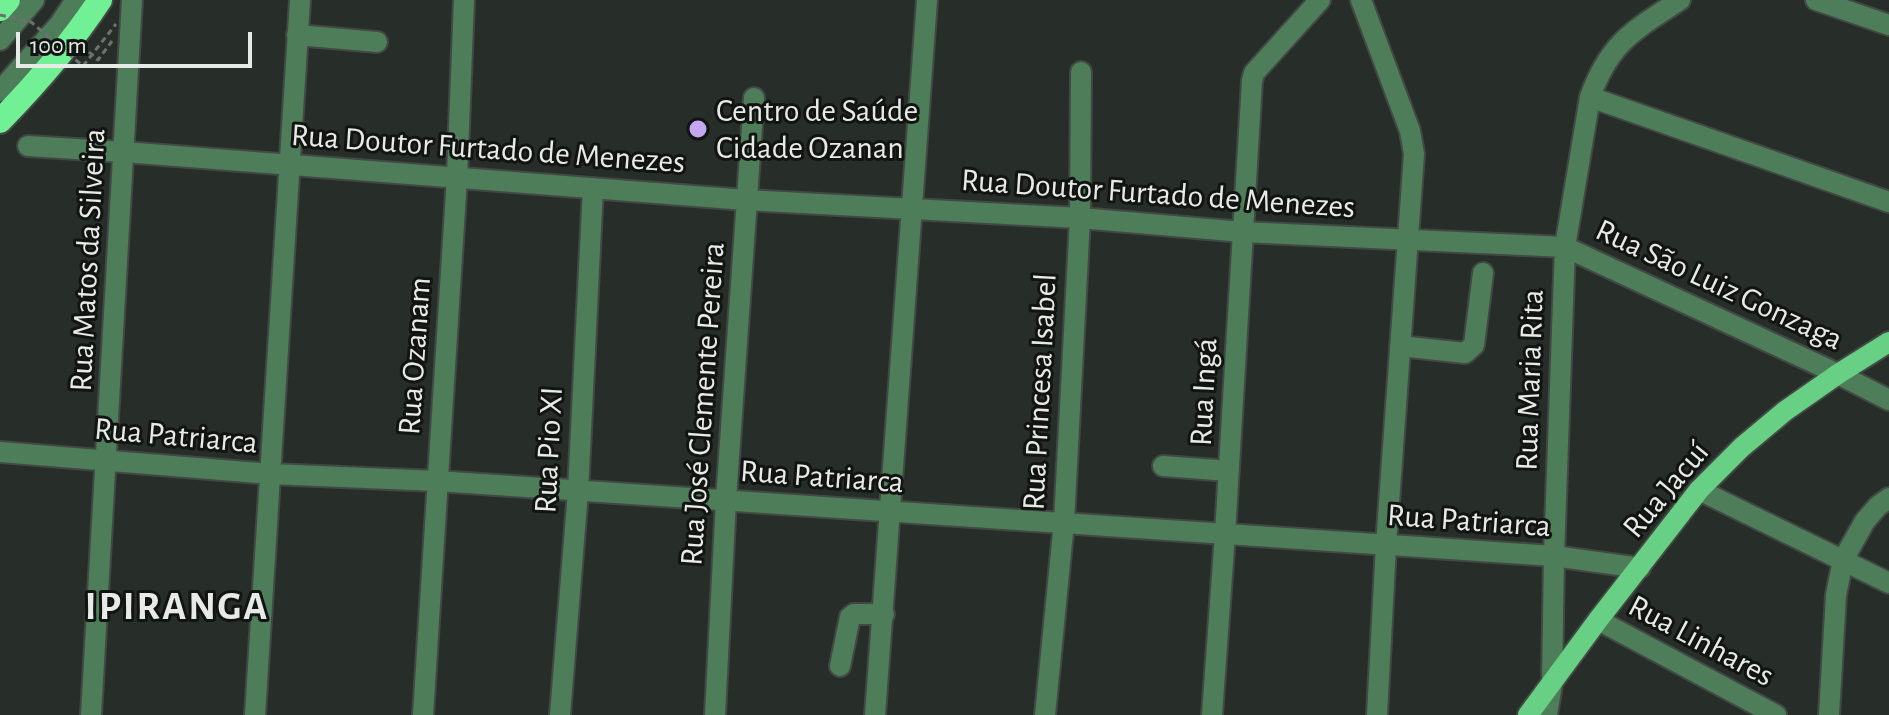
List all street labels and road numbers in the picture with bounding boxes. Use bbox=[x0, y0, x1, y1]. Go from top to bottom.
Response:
street label: Rua Doutor Furtado de Menezes bbox=[290, 116, 686, 182]
street label: Rua Matos da Silveira bbox=[62, 127, 114, 393]
street label: Rua Doutor Furtado de Menezes bbox=[960, 161, 1356, 227]
street label: Rua São Luiz Gonzaga bbox=[1589, 211, 1849, 359]
street label: Rua José Clemente Pereira bbox=[673, 241, 733, 567]
street label: Rua Princesa Isabel bbox=[1015, 273, 1065, 511]
street label: Rua Ozanam bbox=[390, 276, 440, 436]
street label: Rua Maria Rita bbox=[1508, 289, 1552, 471]
street label: Rua Ingá bbox=[1182, 337, 1226, 447]
street label: Rua Pio XI bbox=[527, 386, 571, 514]
street label: Rua Patriarca bbox=[93, 410, 259, 462]
street label: Rua Jacuí bbox=[1615, 434, 1717, 546]
street label: Rua Patriarca bbox=[739, 452, 905, 502]
street label: Rua Patriarca bbox=[1386, 496, 1552, 546]
street label: Rua Linhares bbox=[1622, 587, 1780, 695]

